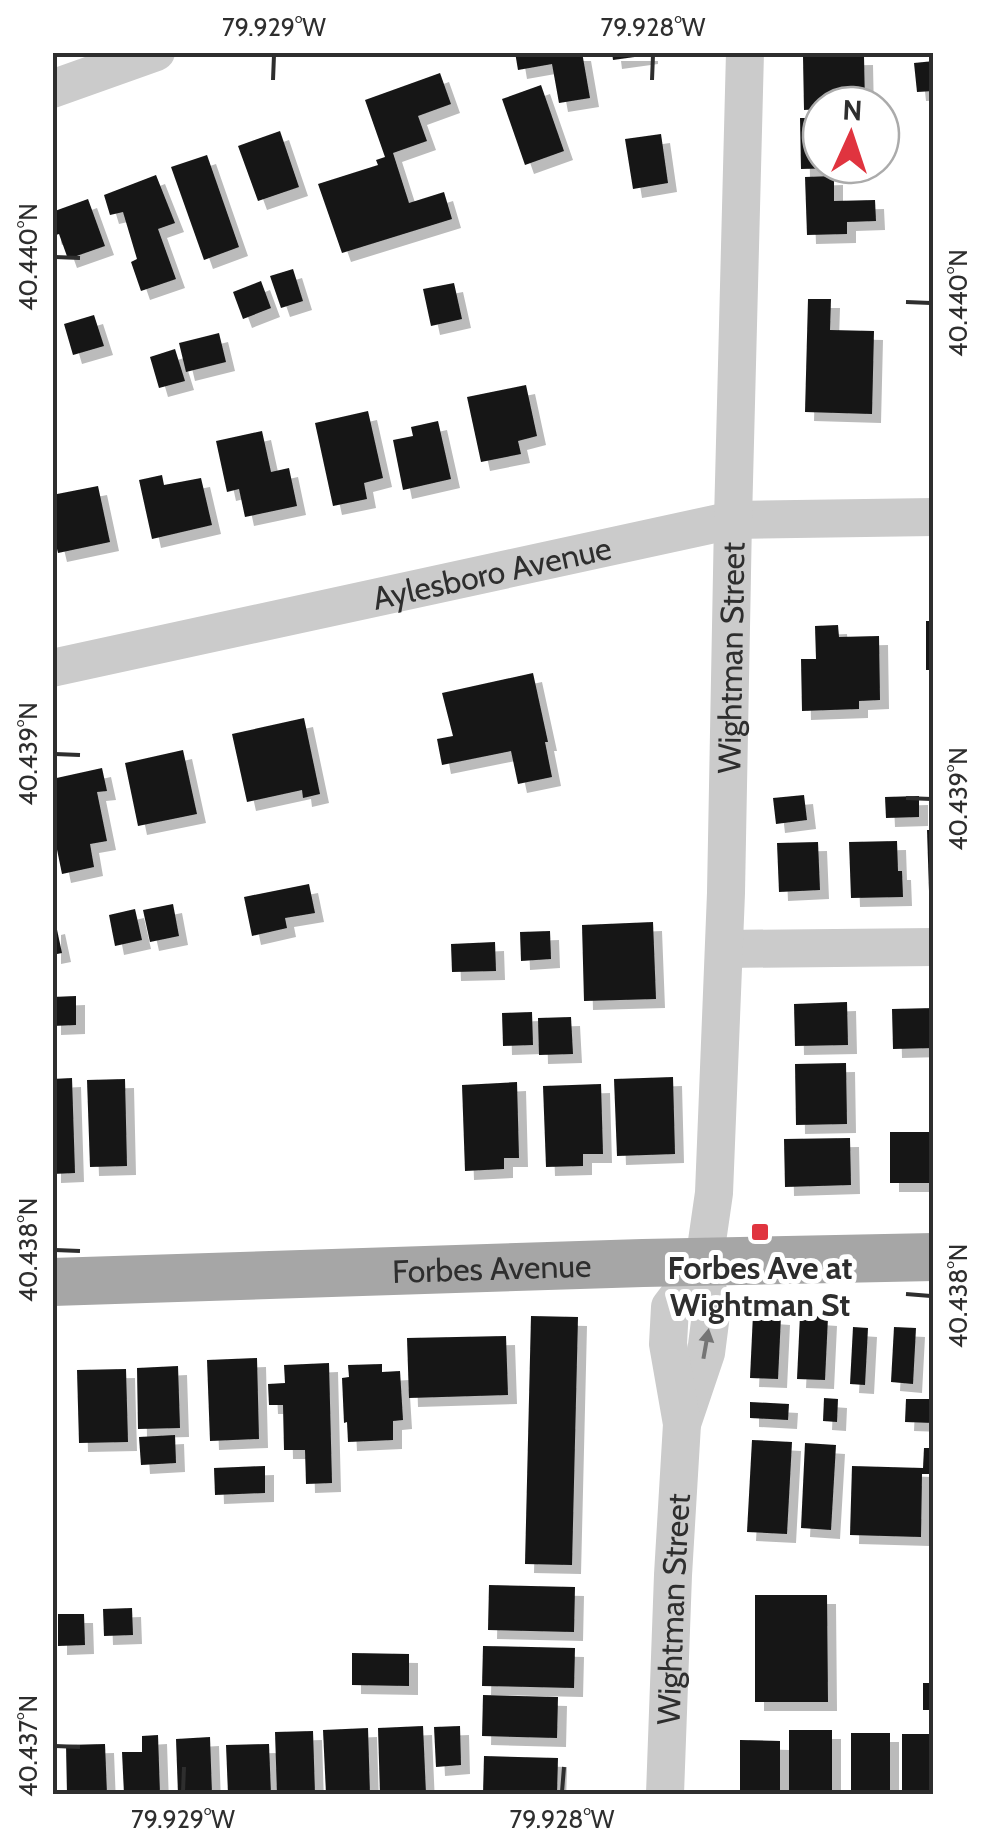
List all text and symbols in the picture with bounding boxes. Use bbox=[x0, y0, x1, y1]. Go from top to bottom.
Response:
text: 79.929°W bbox=[222, 12, 326, 42]
text: 79.928°W bbox=[601, 12, 706, 42]
north arrow bbox=[801, 85, 901, 185]
text: N bbox=[842, 93, 863, 128]
text: 40.440°N bbox=[13, 203, 43, 311]
text: 40.440°N bbox=[943, 249, 973, 357]
street label: Aylesboro Avenue bbox=[369, 528, 615, 617]
street label: Wightman Street bbox=[709, 541, 752, 774]
text: 40.439°N bbox=[13, 702, 43, 806]
text: 40.439°N bbox=[943, 747, 973, 851]
text: 40.438°N bbox=[13, 1198, 43, 1302]
marker: Forbes Ave at Wightman St bbox=[749, 1221, 771, 1243]
text: 40.438°N bbox=[943, 1244, 973, 1348]
street label: Forbes Avenue bbox=[392, 1245, 592, 1291]
place label: Forbes Ave at Wightman St bbox=[668, 1248, 852, 1324]
one-way arrow bbox=[699, 1328, 714, 1359]
street label: Wightman Street bbox=[648, 1492, 697, 1726]
text: 40.437°N bbox=[13, 1695, 43, 1797]
text: 79.929°W bbox=[131, 1804, 235, 1834]
text: 79.928°W bbox=[510, 1804, 615, 1834]

